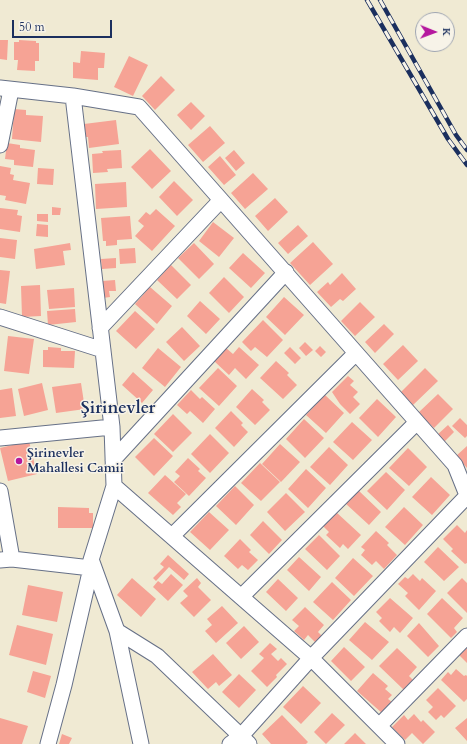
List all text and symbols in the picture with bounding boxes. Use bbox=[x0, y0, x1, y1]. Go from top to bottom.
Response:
scale bar bbox=[14, 12, 114, 38]
north arrow bbox=[415, 12, 455, 52]
text: 50 m bbox=[19, 19, 45, 35]
text: K bbox=[439, 28, 454, 37]
district label: Şirinevler bbox=[81, 399, 155, 419]
place label: Şirinevler Mahallesi Camii bbox=[27, 446, 124, 477]
marker: Şirinevler Mahallesi Camii bbox=[14, 456, 24, 466]

